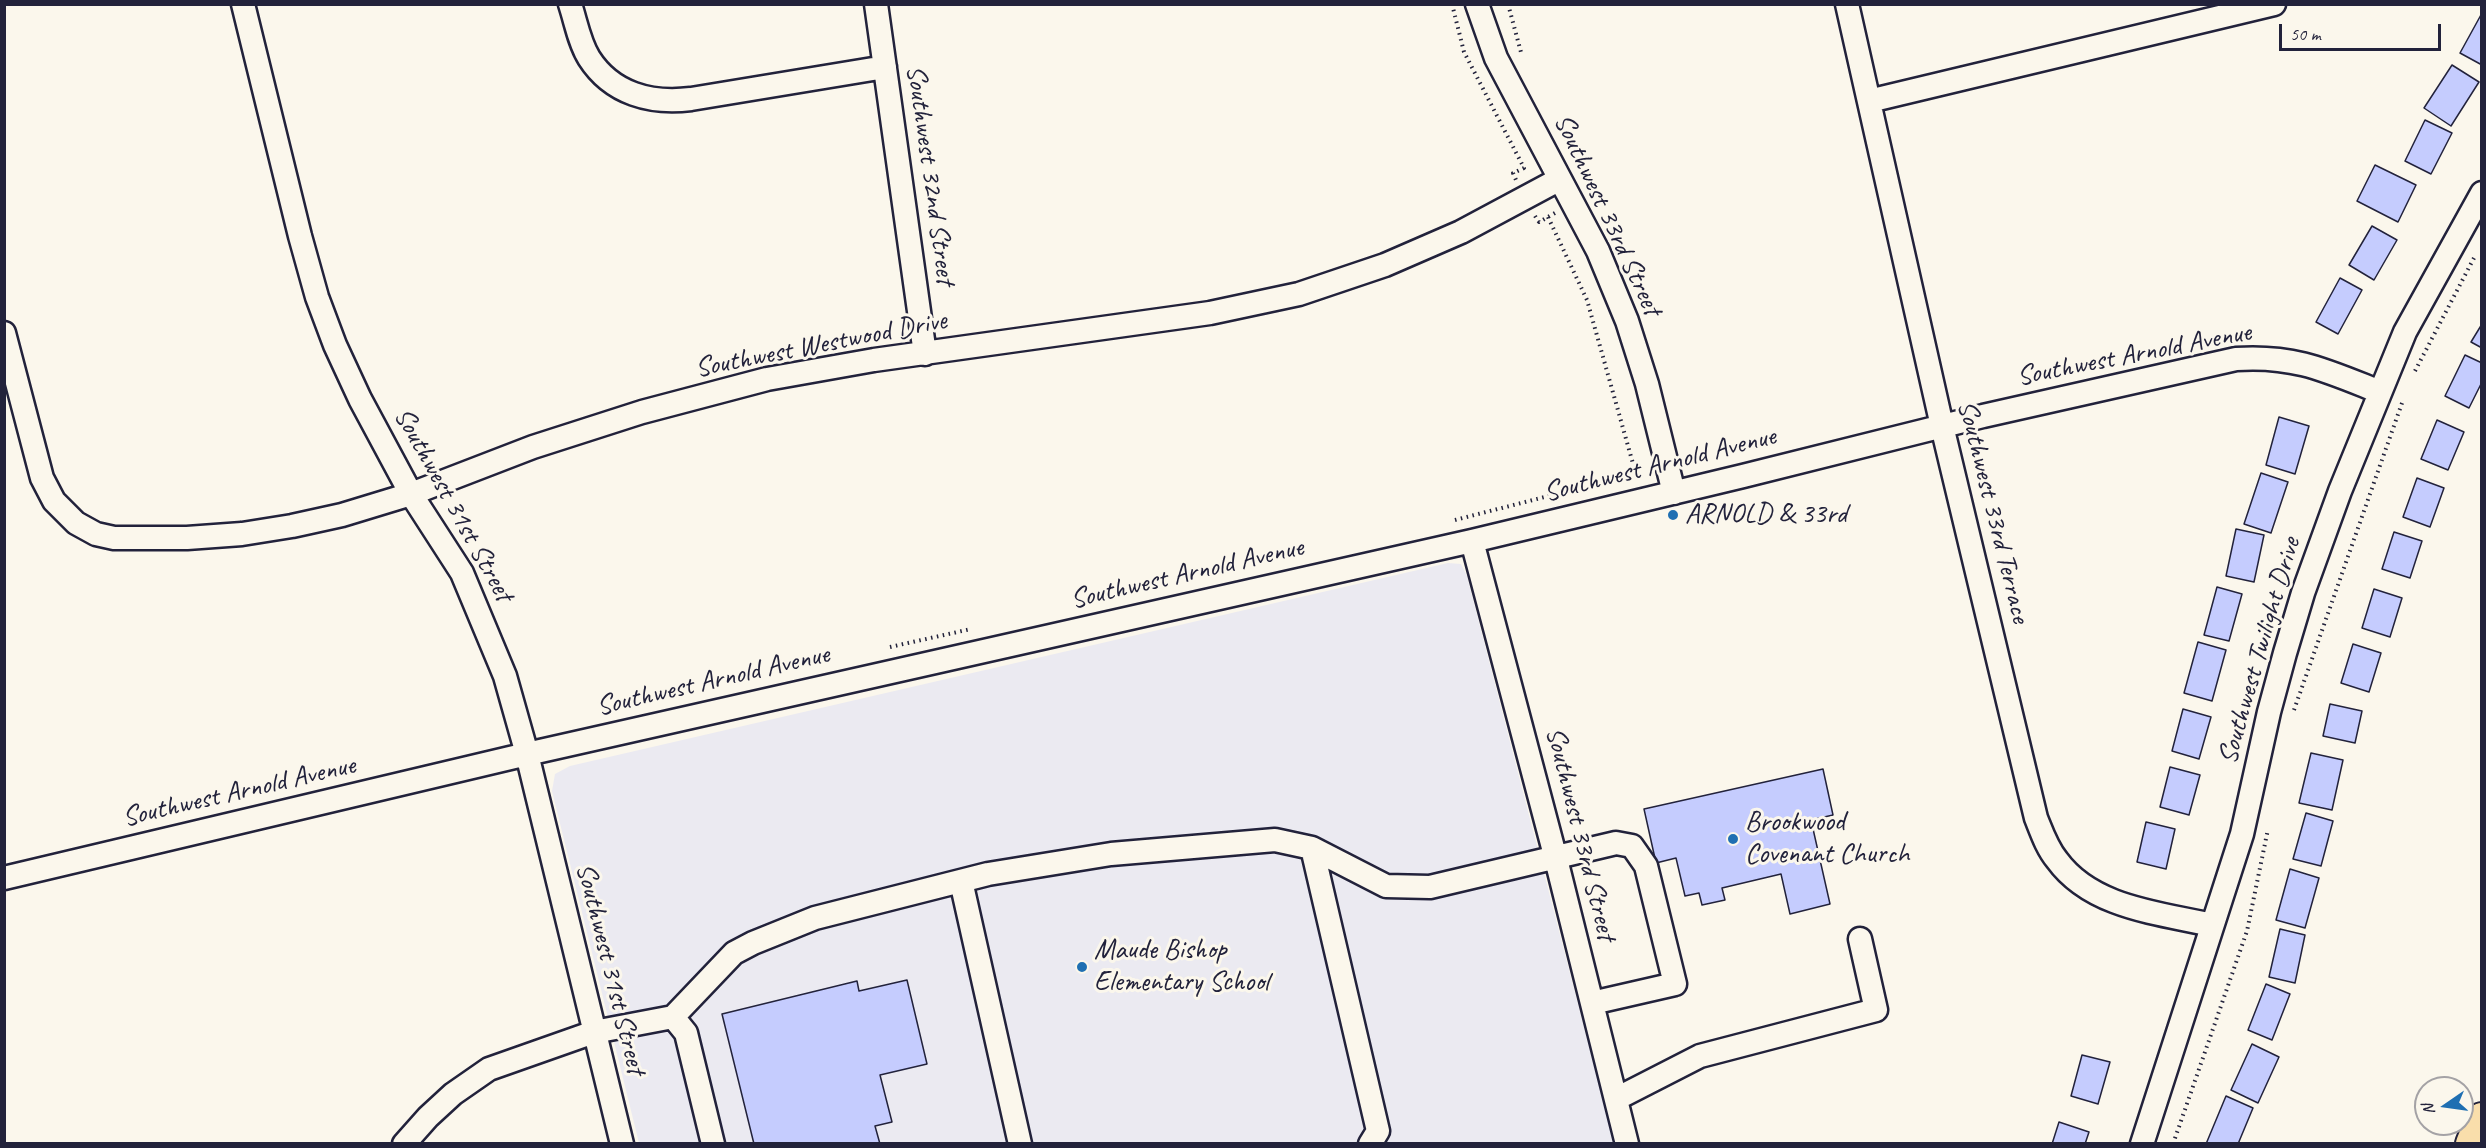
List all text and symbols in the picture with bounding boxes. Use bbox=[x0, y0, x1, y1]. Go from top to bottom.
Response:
scale bar bbox=[2282, 12, 2444, 50]
text: 50 m bbox=[2290, 23, 2321, 45]
street label: Southwest 32nd Street bbox=[898, 63, 962, 287]
street label: Southwest 33rd Street bbox=[1546, 109, 1668, 321]
street label: Southwest Westwood Drive bbox=[692, 304, 950, 386]
street label: Southwest Arnold Avenue bbox=[2014, 316, 2254, 394]
street label: Southwest 33rd Terrace bbox=[1949, 397, 2037, 627]
street label: Southwest 31st Street bbox=[386, 402, 520, 608]
street label: Southwest Arnold Avenue bbox=[1541, 420, 1779, 510]
place label: ARNOLD & 33rd bbox=[1685, 498, 1847, 532]
marker: ARNOLD & 33rd bbox=[1666, 508, 1680, 522]
street label: Southwest Arnold Avenue bbox=[1067, 531, 1307, 617]
street label: Southwest Twilight Drive bbox=[2212, 534, 2308, 768]
street label: Southwest Arnold Avenue bbox=[593, 638, 833, 724]
street label: Southwest 33rd Street bbox=[1537, 724, 1623, 944]
street label: Southwest Arnold Avenue bbox=[119, 749, 359, 835]
place label: Brookwood Covenant Church bbox=[1745, 806, 1909, 872]
marker: Brookwood Covenant Church bbox=[1726, 832, 1740, 846]
street label: Southwest 31st Street bbox=[568, 860, 652, 1078]
place label: Maude Bishop Elementary School bbox=[1094, 934, 1269, 1000]
marker: Maude Bishop Elementary School bbox=[1075, 960, 1089, 974]
north arrow bbox=[2414, 1076, 2474, 1136]
text: N bbox=[2418, 1103, 2439, 1117]

